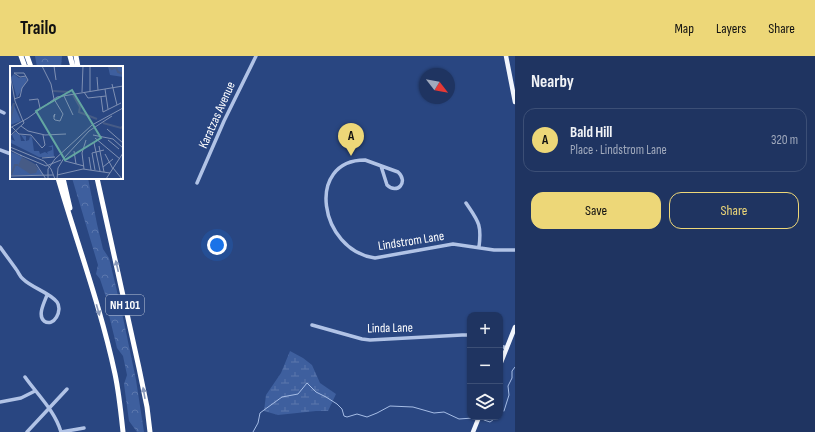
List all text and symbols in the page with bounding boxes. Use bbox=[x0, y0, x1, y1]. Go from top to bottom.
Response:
text: Trailo bbox=[20, 17, 57, 40]
text: Map bbox=[674, 20, 694, 37]
text: Layers bbox=[716, 20, 746, 37]
text: Share bbox=[768, 20, 795, 37]
inset map bbox=[10, 66, 123, 179]
north arrow bbox=[419, 68, 455, 104]
text: Nearby bbox=[531, 72, 574, 92]
street label: Karatzas Avenue bbox=[195, 79, 239, 151]
pin: A bbox=[338, 123, 364, 156]
text: Bald Hill bbox=[570, 123, 612, 142]
text: A bbox=[542, 132, 548, 148]
text: 320 m bbox=[771, 132, 798, 148]
text: Place · Lindstrom Lane bbox=[570, 142, 667, 158]
button: Save bbox=[531, 192, 661, 229]
button: Share bbox=[669, 192, 799, 229]
street label: Lindstrom Lane bbox=[377, 228, 445, 254]
your location bbox=[207, 235, 227, 255]
one-way arrow bbox=[113, 260, 119, 273]
road number: NH 101 bbox=[106, 295, 144, 315]
one-way arrow bbox=[95, 304, 101, 316]
map controls bbox=[467, 312, 503, 420]
button: + bbox=[467, 312, 503, 348]
street label: Linda Lane bbox=[367, 320, 413, 336]
button: − bbox=[467, 348, 503, 384]
button: layers bbox=[467, 384, 503, 420]
one-way arrow bbox=[141, 387, 147, 400]

